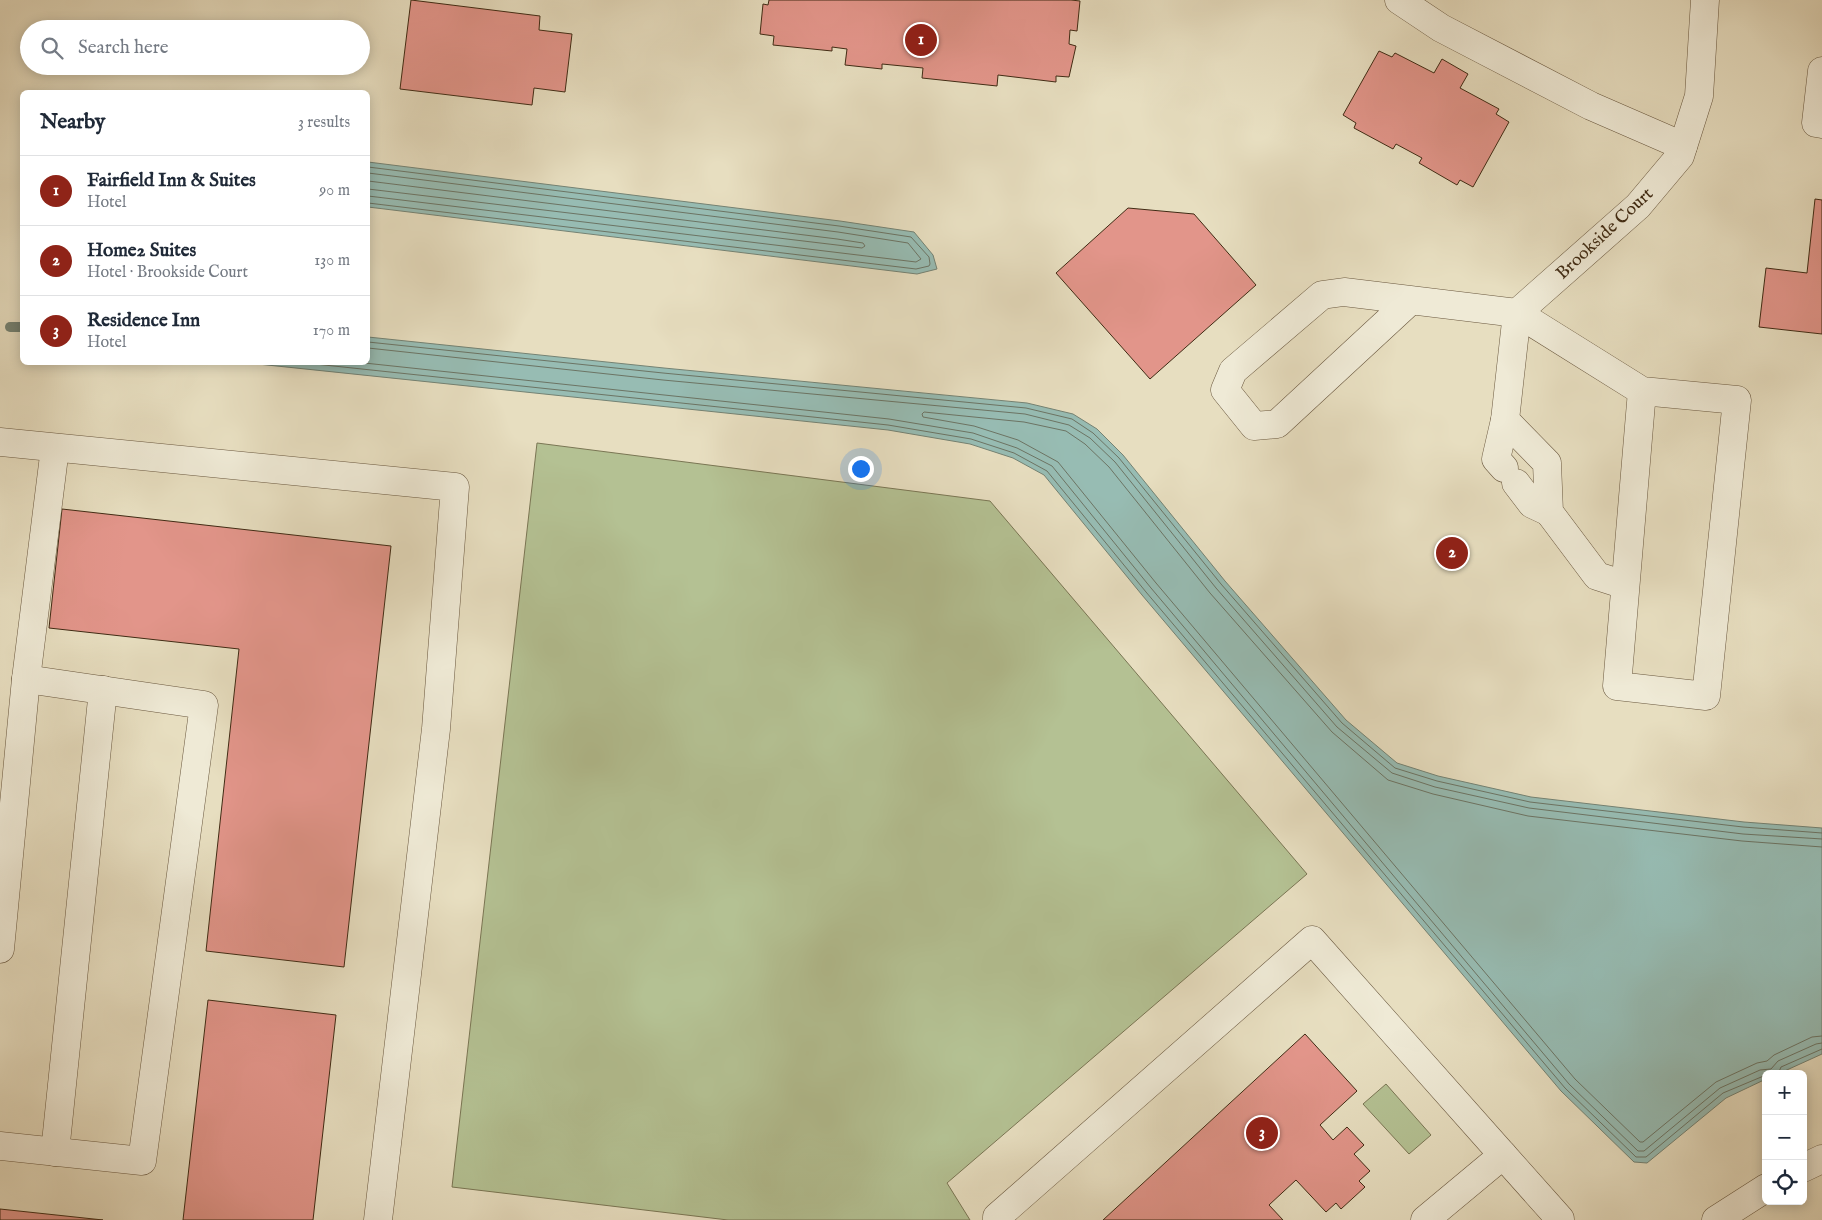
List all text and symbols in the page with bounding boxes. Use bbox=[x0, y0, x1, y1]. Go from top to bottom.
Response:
search box bbox=[20, 20, 370, 75]
pin: 1 bbox=[905, 21, 937, 59]
icon: search bbox=[38, 34, 66, 62]
text: Search here bbox=[78, 36, 169, 60]
text: Nearby bbox=[40, 109, 105, 136]
text: 3 results bbox=[298, 113, 350, 133]
text: Fairfield Inn & Suites bbox=[87, 169, 256, 193]
text: 1 bbox=[53, 181, 59, 201]
text: 90 m bbox=[319, 181, 350, 201]
street label: Brookside Court bbox=[1551, 183, 1659, 285]
text: Hotel bbox=[87, 193, 126, 213]
text: Home2 Suites bbox=[87, 239, 196, 263]
text: 2 bbox=[52, 251, 60, 271]
text: 130 m bbox=[314, 251, 350, 271]
text: Hotel · Brookside Court bbox=[87, 263, 248, 283]
text: Residence Inn bbox=[87, 309, 200, 333]
text: 3 bbox=[53, 321, 59, 341]
text: 170 m bbox=[313, 321, 350, 341]
text: Hotel bbox=[87, 333, 126, 353]
your location bbox=[848, 456, 874, 482]
pin: 2 bbox=[1436, 534, 1468, 572]
map controls bbox=[1762, 1070, 1807, 1205]
button: + bbox=[1762, 1070, 1807, 1115]
pin: 3 bbox=[1246, 1114, 1278, 1152]
button: − bbox=[1762, 1115, 1807, 1160]
button: locate bbox=[1762, 1160, 1807, 1205]

